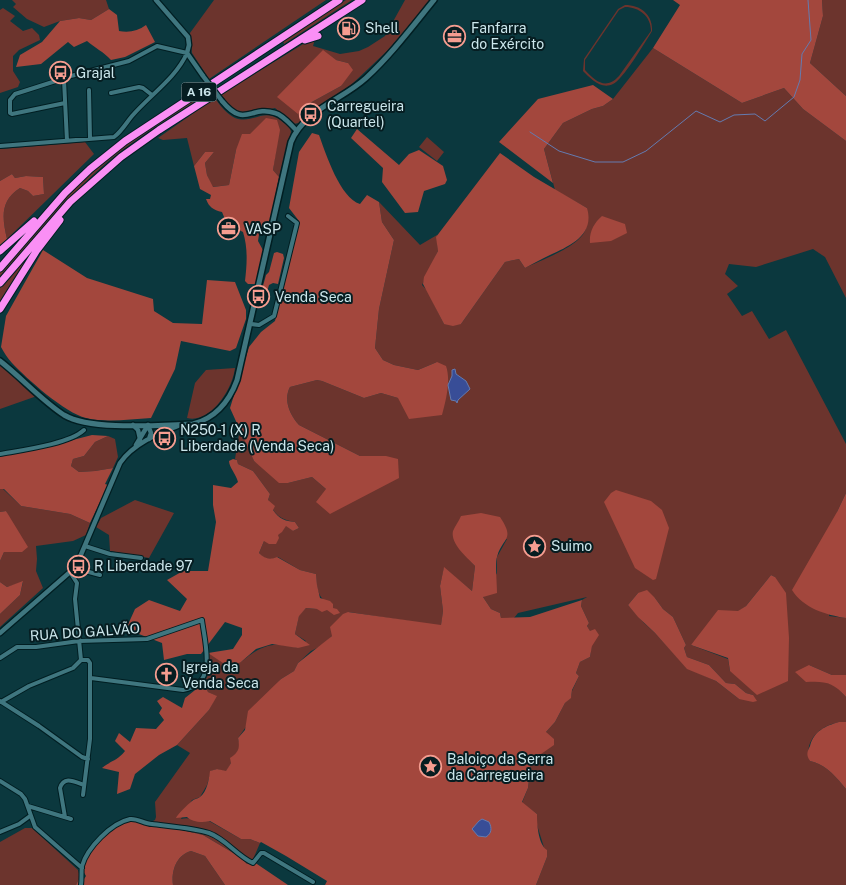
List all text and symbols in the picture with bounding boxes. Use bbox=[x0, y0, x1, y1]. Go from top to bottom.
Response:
fuel station icon: Shell bbox=[337, 16, 361, 40]
place label: Shell bbox=[365, 20, 399, 36]
place label: Fanfarra do Exército bbox=[471, 20, 544, 52]
office icon: Fanfarra do Exército bbox=[443, 24, 467, 48]
bus stop icon: Grajal bbox=[48, 61, 72, 85]
place label: Grajal bbox=[76, 65, 115, 81]
road number: A 16 bbox=[182, 82, 216, 101]
place label: Carregueira (Quartel) bbox=[327, 98, 404, 130]
bus stop icon: Carregueira (Quartel) bbox=[299, 102, 323, 126]
office icon: VASP bbox=[217, 217, 241, 241]
place label: VASP bbox=[245, 221, 281, 237]
bus stop icon: Venda Seca bbox=[247, 285, 271, 309]
place label: Venda Seca bbox=[275, 289, 352, 305]
place label: N250-1 (X) R Liberdade (Venda Seca) bbox=[180, 422, 334, 454]
bus stop icon: N250-1 (X) R Liberdade (Venda Seca) bbox=[152, 426, 176, 450]
place icon: Suimo bbox=[523, 534, 547, 558]
place label: Suimo bbox=[551, 538, 592, 554]
bus stop icon: R Liberdade 97 bbox=[66, 554, 90, 578]
place label: R Liberdade 97 bbox=[94, 558, 193, 574]
street label: RUA DO GALVÃO bbox=[29, 619, 141, 644]
place label: Igreja da Venda Seca bbox=[182, 659, 259, 691]
church icon: Igreja da Venda Seca bbox=[154, 663, 178, 687]
place label: Baloiço da Serra da Carregueira bbox=[447, 751, 553, 783]
place icon: Baloiço da Serra da Carregueira bbox=[419, 755, 443, 779]

